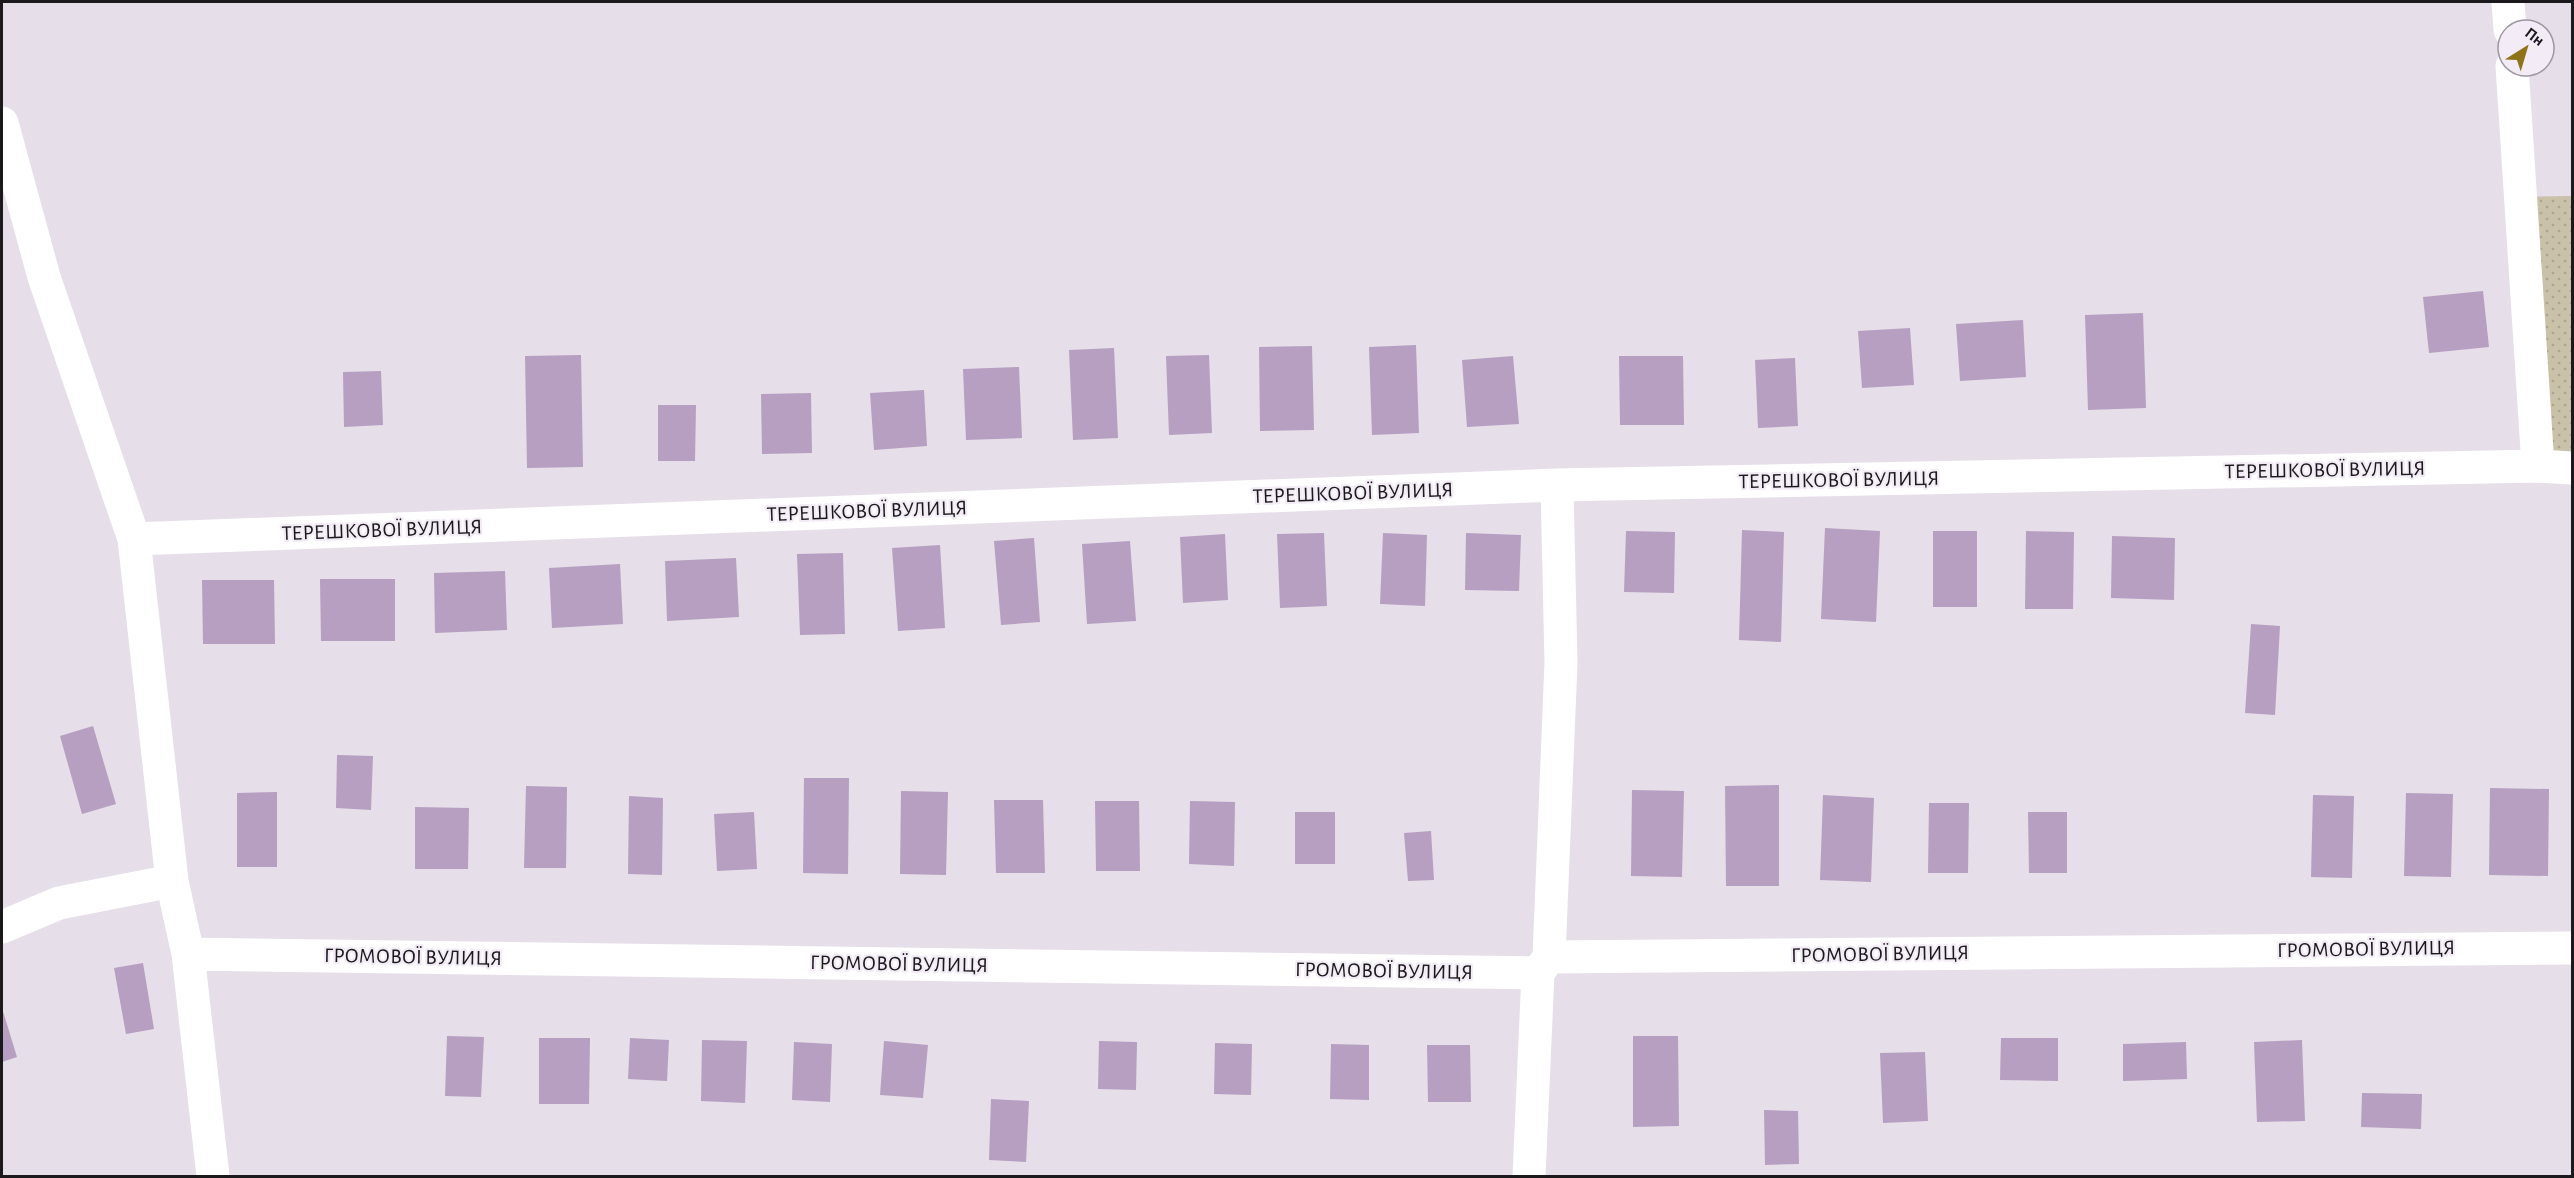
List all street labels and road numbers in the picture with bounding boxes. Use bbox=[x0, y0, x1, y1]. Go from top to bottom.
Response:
street label: ТЕРЕШКОВОЇ ВУЛИЦЯ bbox=[2224, 457, 2426, 482]
street label: ТЕРЕШКОВОЇ ВУЛИЦЯ bbox=[1738, 467, 1940, 492]
street label: ТЕРЕШКОВОЇ ВУЛИЦЯ bbox=[1252, 478, 1454, 507]
street label: ТЕРЕШКОВОЇ ВУЛИЦЯ bbox=[766, 496, 968, 525]
street label: ТЕРЕШКОВОЇ ВУЛИЦЯ bbox=[281, 515, 483, 544]
street label: ГРОМОВОЇ ВУЛИЦЯ bbox=[2277, 936, 2455, 961]
street label: ГРОМОВОЇ ВУЛИЦЯ bbox=[1791, 941, 1969, 966]
street label: ГРОМОВОЇ ВУЛИЦЯ bbox=[324, 944, 502, 969]
street label: ГРОМОВОЇ ВУЛИЦЯ bbox=[810, 951, 988, 976]
street label: ГРОМОВОЇ ВУЛИЦЯ bbox=[1295, 958, 1473, 983]

